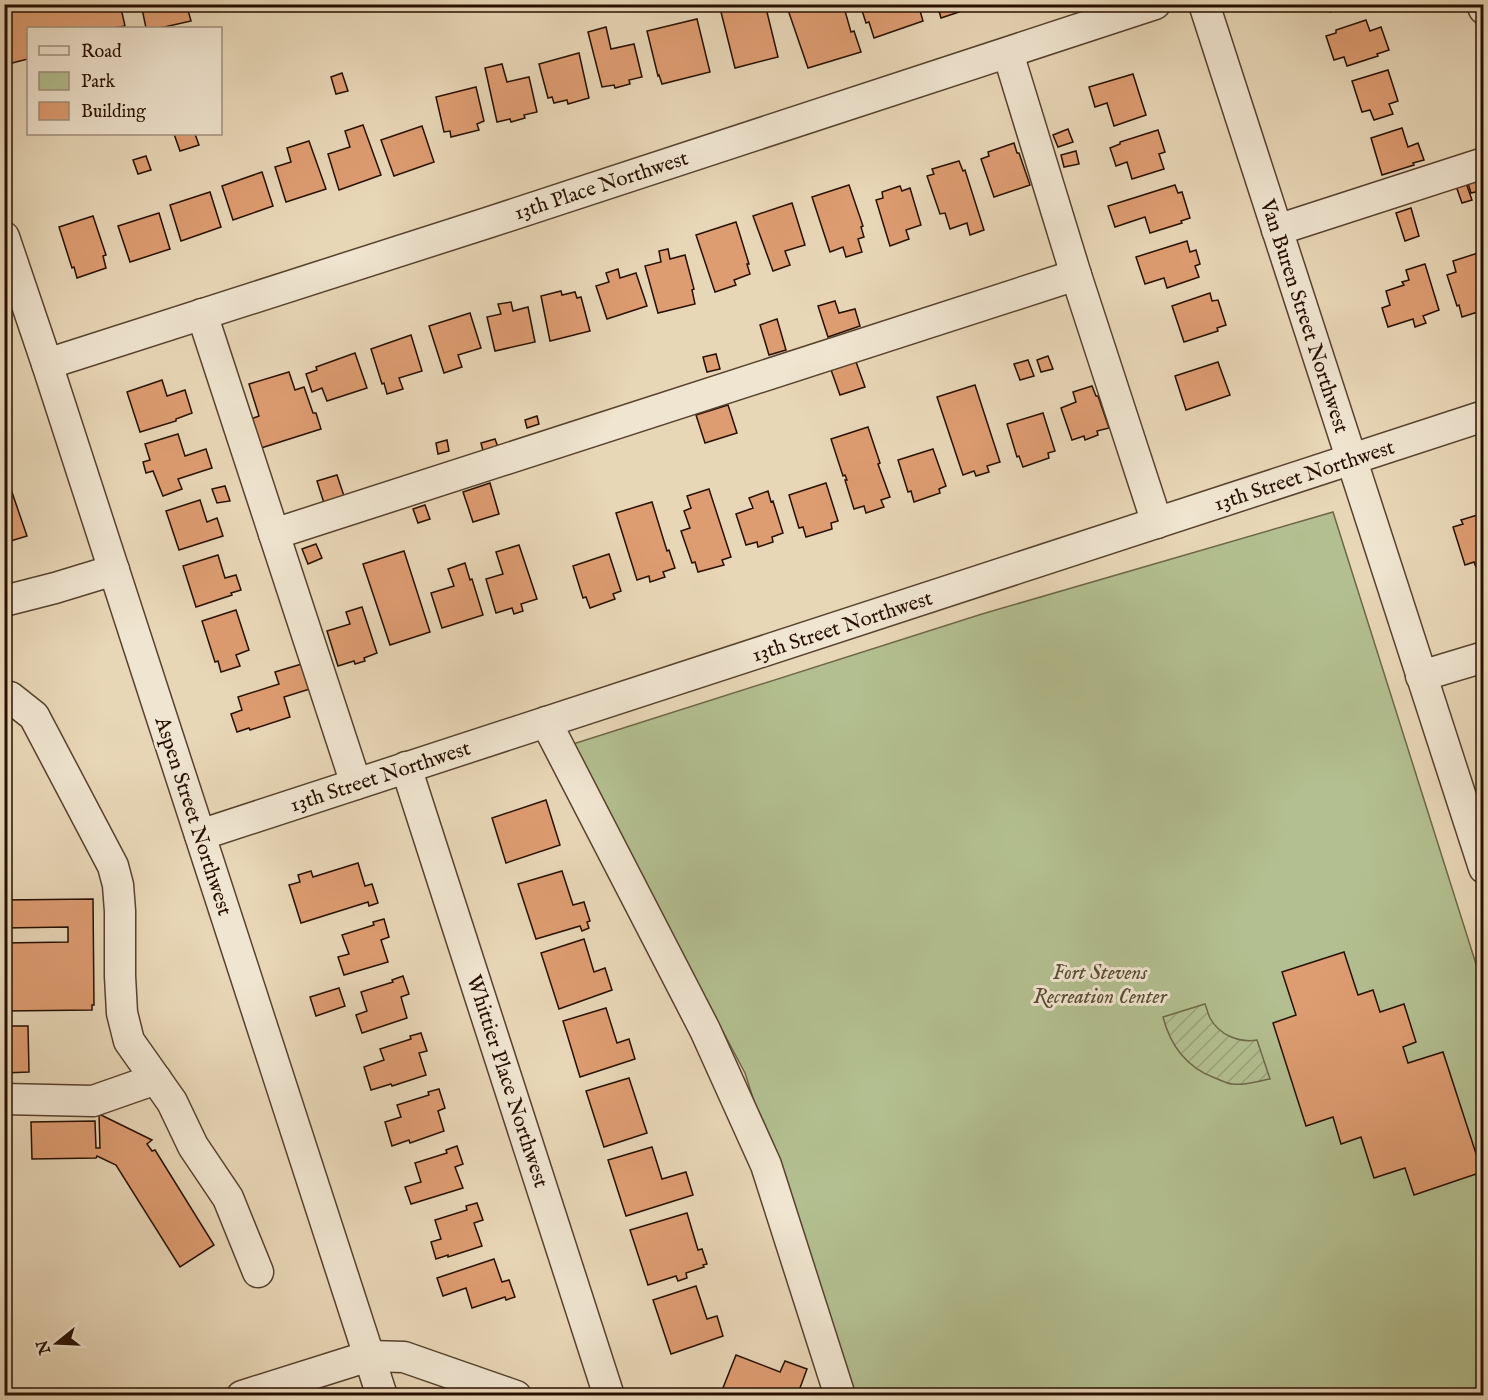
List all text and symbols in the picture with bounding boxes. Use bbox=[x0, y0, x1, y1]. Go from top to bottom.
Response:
legend bbox=[27, 27, 222, 135]
text: Road bbox=[81, 41, 122, 64]
text: Park bbox=[81, 71, 116, 94]
text: Building bbox=[81, 101, 146, 124]
street label: 13th Place Northwest bbox=[511, 146, 692, 227]
street label: Van Buren Street Northwest bbox=[1253, 195, 1354, 437]
street label: 13th Street Northwest bbox=[1211, 435, 1398, 518]
street label: 13th Street Northwest bbox=[749, 586, 936, 669]
street label: Aspen Street Northwest bbox=[147, 713, 237, 919]
street label: 13th Street Northwest bbox=[287, 736, 474, 819]
park label: Fort Stevens Recreation Center bbox=[1033, 960, 1168, 1011]
street label: Whittier Place Northwest bbox=[459, 972, 554, 1191]
north arrow bbox=[27, 1313, 87, 1373]
text: N bbox=[33, 1337, 57, 1358]

